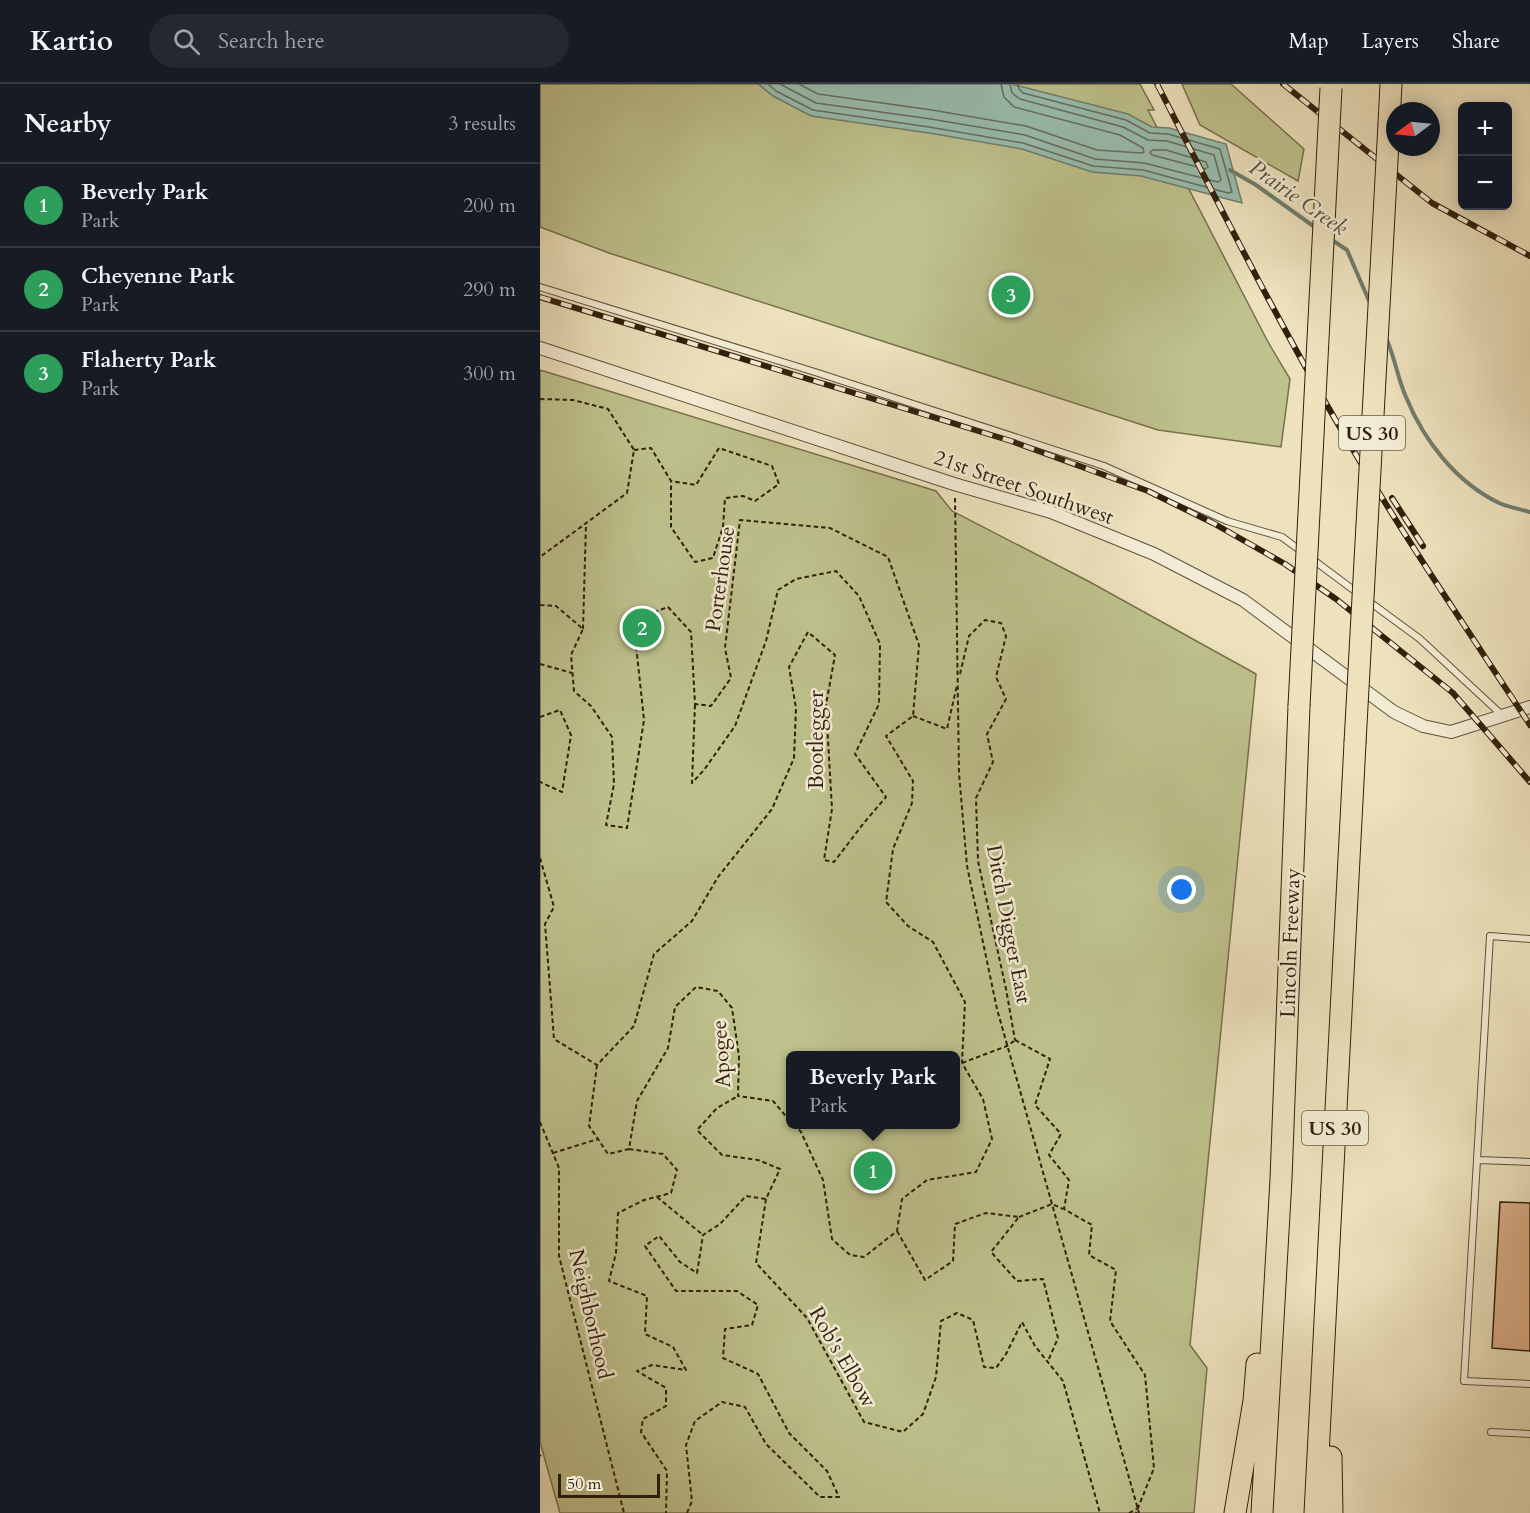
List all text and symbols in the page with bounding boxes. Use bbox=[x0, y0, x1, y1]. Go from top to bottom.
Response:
search box bbox=[149, 14, 569, 68]
text: Kartio bbox=[30, 22, 113, 60]
icon: search bbox=[170, 25, 203, 58]
text: Search here bbox=[218, 26, 325, 56]
text: Map bbox=[1289, 27, 1329, 56]
text: Layers bbox=[1362, 27, 1419, 56]
text: Share bbox=[1452, 27, 1500, 56]
north arrow bbox=[1386, 102, 1440, 156]
map controls bbox=[1458, 102, 1512, 210]
button: + bbox=[1458, 102, 1512, 156]
text: Nearby bbox=[24, 106, 112, 141]
text: 3 results bbox=[448, 110, 516, 137]
water label: Prairie Creek bbox=[1243, 153, 1354, 243]
button: − bbox=[1458, 156, 1512, 210]
text: Beverly Park bbox=[81, 177, 208, 207]
text: 1 bbox=[38, 192, 49, 219]
text: 200 m bbox=[463, 192, 516, 219]
text: Park bbox=[81, 207, 119, 234]
text: Cheyenne Park bbox=[81, 261, 235, 291]
pin: 3 bbox=[992, 272, 1030, 318]
text: 2 bbox=[38, 276, 49, 303]
text: 290 m bbox=[463, 276, 516, 303]
text: Park bbox=[81, 291, 119, 318]
text: Flaherty Park bbox=[81, 345, 216, 375]
text: 3 bbox=[38, 360, 49, 387]
text: 300 m bbox=[463, 360, 516, 387]
text: Park bbox=[81, 375, 119, 402]
road number: US 30 bbox=[1339, 416, 1405, 450]
street label: 21st Street Southwest bbox=[930, 443, 1118, 532]
street label: Porterhouse bbox=[699, 524, 742, 634]
pin: 2 bbox=[622, 606, 662, 650]
street label: Bootlegger bbox=[802, 690, 831, 790]
street label: Ditch Digger East bbox=[979, 842, 1038, 1006]
street label: Lincoln Freeway bbox=[1273, 868, 1308, 1019]
your location bbox=[1167, 875, 1196, 904]
street label: Apogee bbox=[705, 1019, 738, 1089]
popup bbox=[786, 1051, 960, 1129]
text: Beverly Park bbox=[809, 1062, 937, 1092]
text: Park bbox=[809, 1092, 848, 1119]
road number: US 30 bbox=[1302, 1111, 1368, 1145]
pin: 1 bbox=[854, 1148, 892, 1194]
street label: Neighborhood bbox=[561, 1246, 620, 1382]
street label: Rob's Elbow bbox=[802, 1301, 883, 1413]
scale bar bbox=[558, 1471, 660, 1498]
text: 50 m bbox=[567, 1473, 601, 1495]

